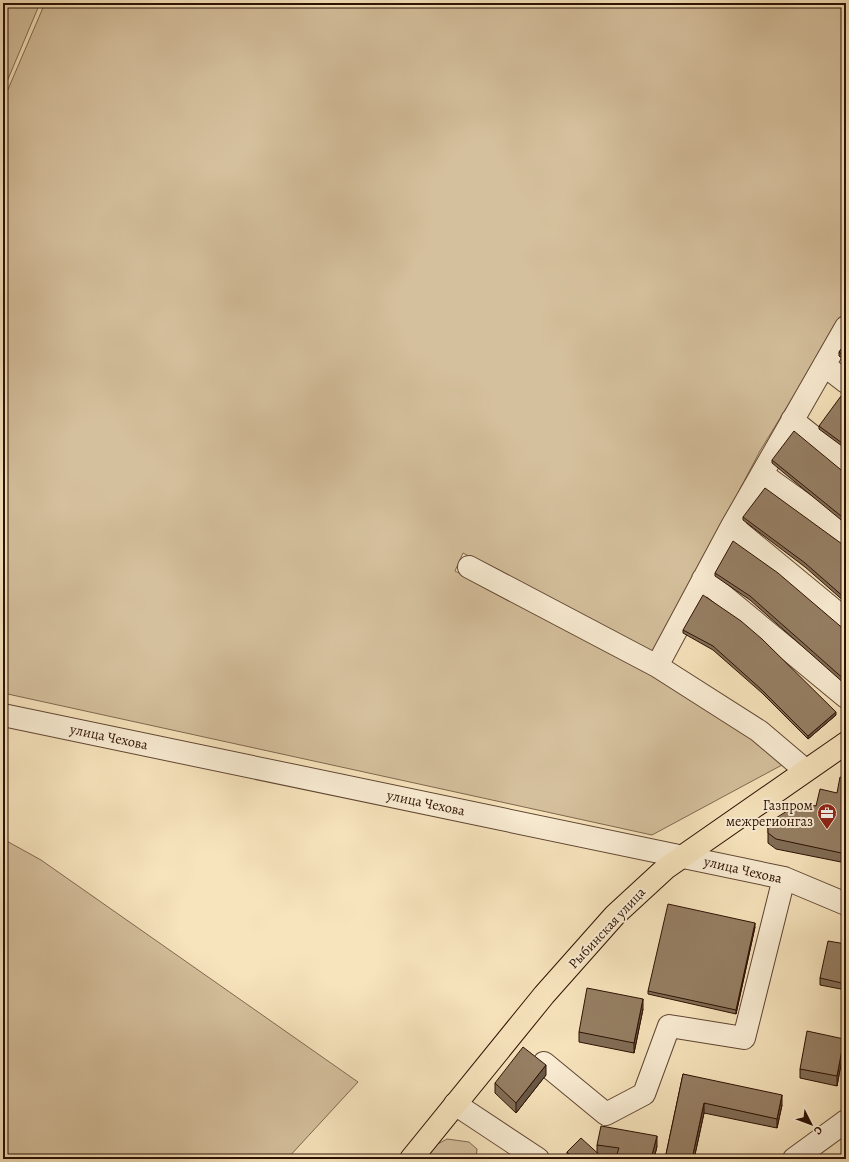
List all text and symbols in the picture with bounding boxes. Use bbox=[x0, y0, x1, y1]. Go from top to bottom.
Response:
street label: улица Чехова bbox=[67, 719, 150, 755]
street label: улица Чехова bbox=[384, 785, 467, 821]
place label: Газпром межрегионгаз bbox=[726, 796, 813, 831]
office icon: Газпром межрегионгаз bbox=[816, 802, 838, 830]
street label: улица Чехова bbox=[701, 852, 784, 888]
street label: Рыбинская улица bbox=[564, 883, 650, 973]
north arrow bbox=[791, 1104, 831, 1144]
text: С bbox=[810, 1123, 826, 1138]

